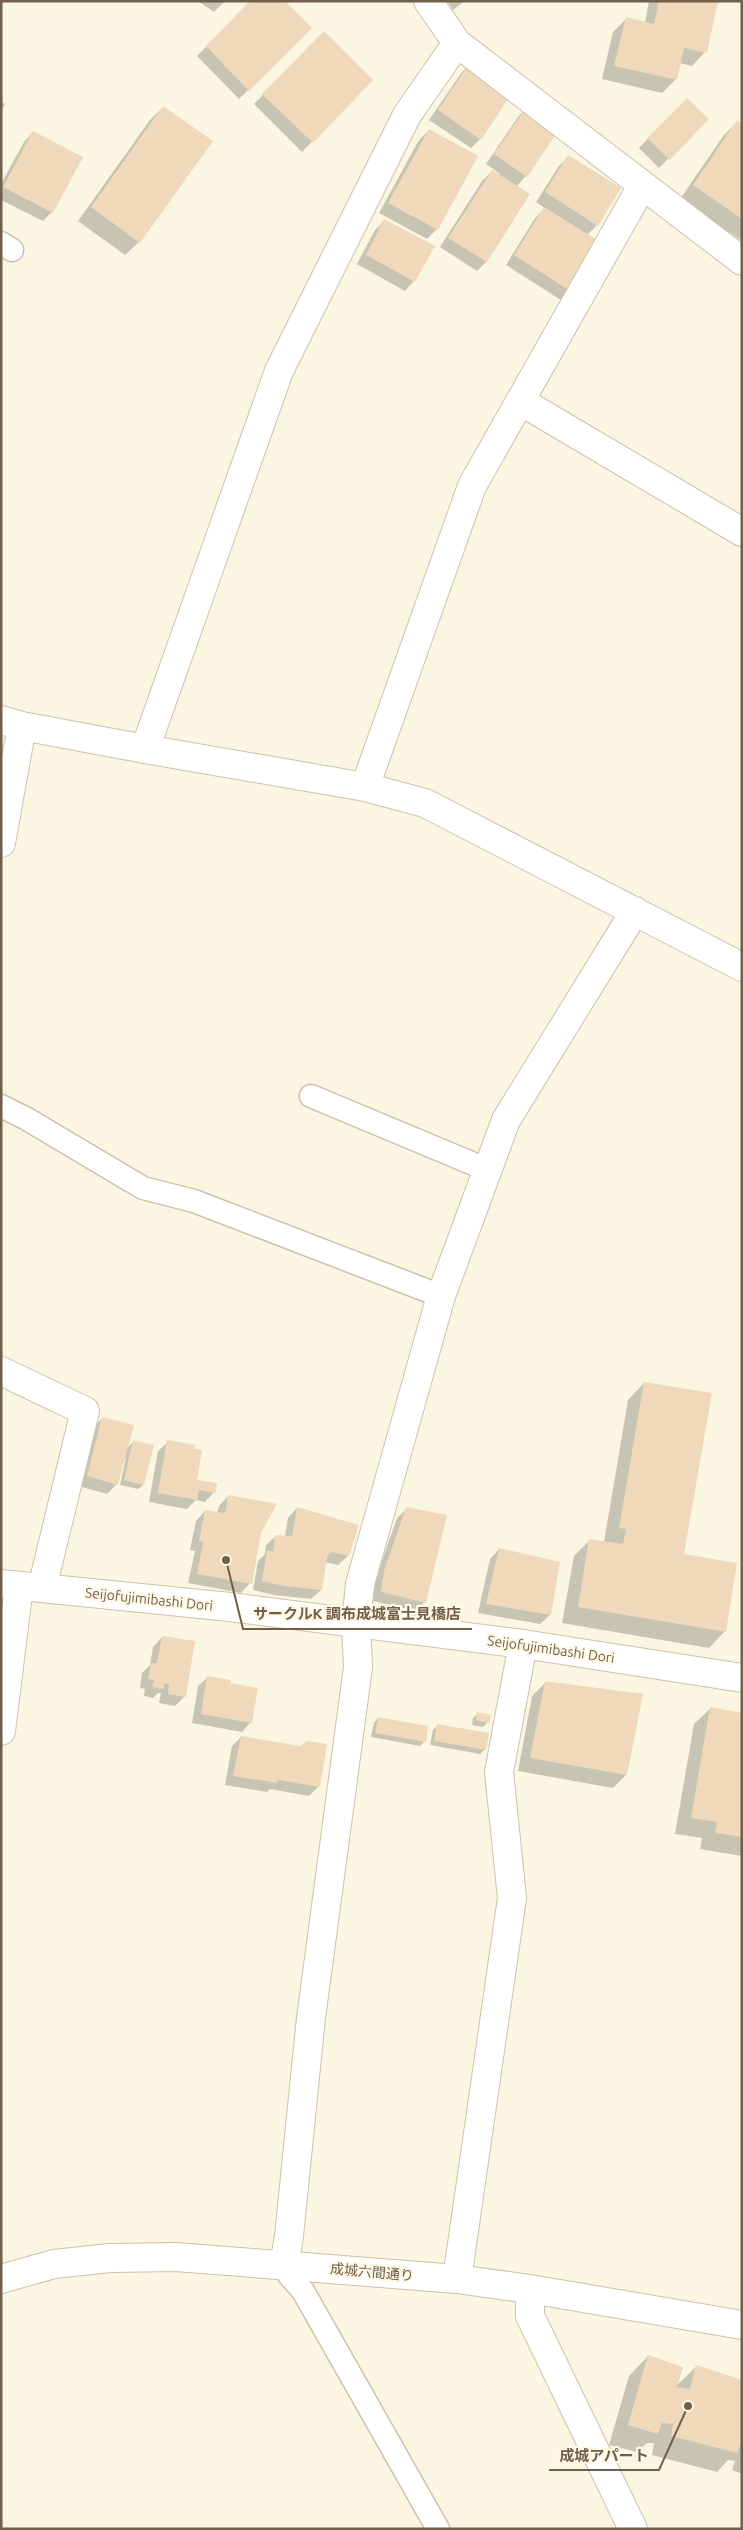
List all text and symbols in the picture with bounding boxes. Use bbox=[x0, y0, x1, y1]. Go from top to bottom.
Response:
street label: Seijofujimibashi Dori bbox=[84, 1584, 214, 1614]
callout: サークルK 調布成城富士見橋店 bbox=[243, 1599, 472, 1629]
text: サークルK 調布成城富士見橋店 bbox=[253, 1605, 461, 1622]
street label: Seijofujimibashi Dori bbox=[486, 1632, 616, 1666]
street label: 成城六間通り bbox=[329, 2260, 415, 2284]
callout: 成城アパート bbox=[549, 2440, 659, 2470]
text: 成城アパート bbox=[559, 2447, 649, 2464]

